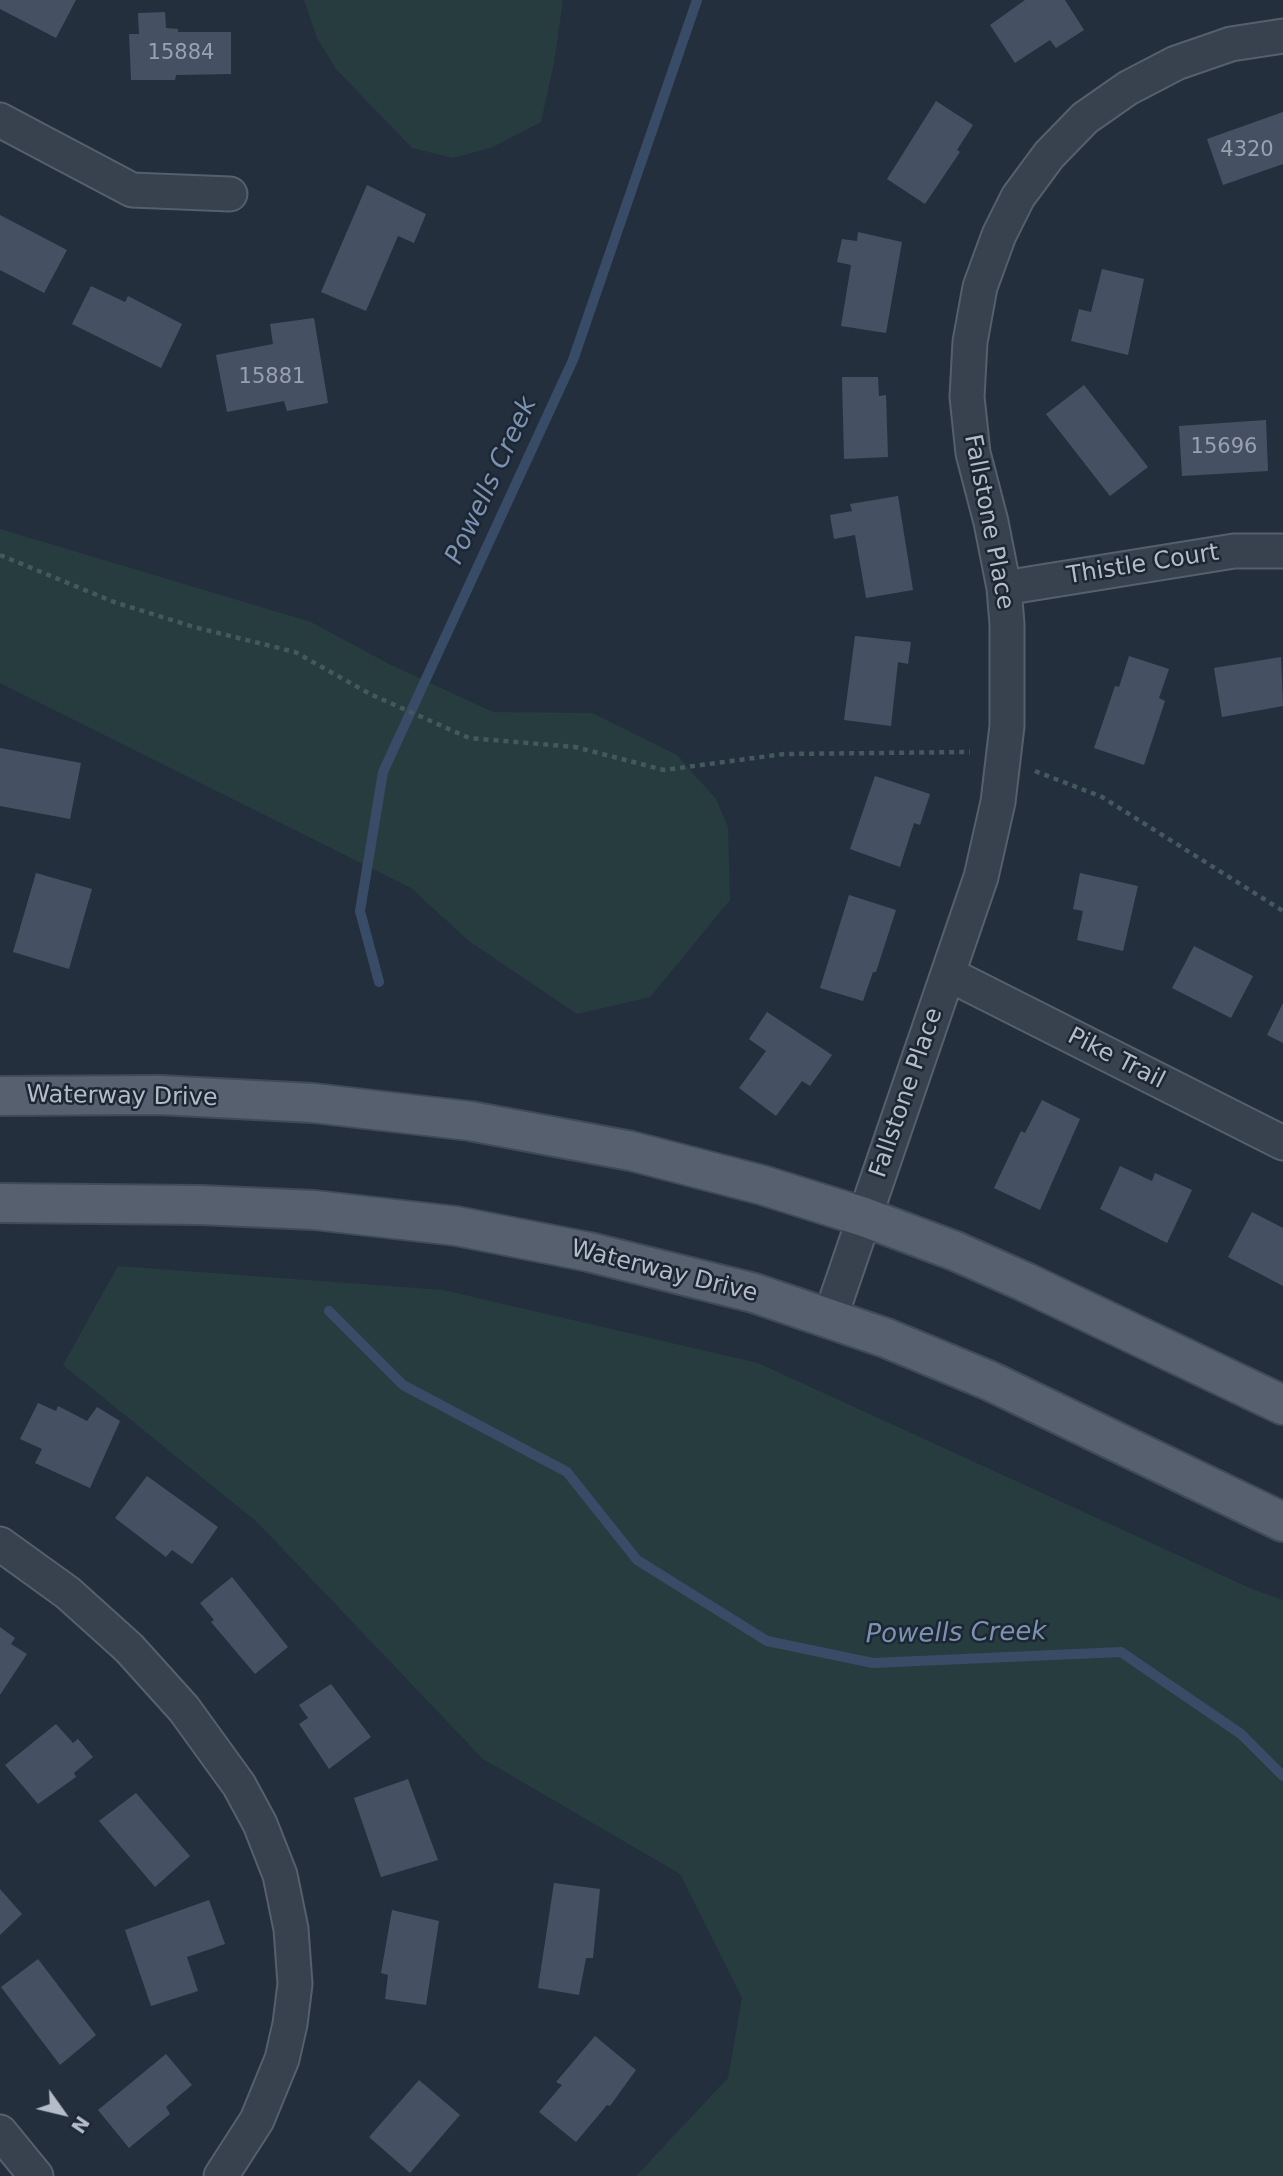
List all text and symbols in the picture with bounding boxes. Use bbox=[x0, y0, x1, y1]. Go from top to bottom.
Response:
house number: 15884 bbox=[148, 41, 214, 67]
house number: 4320 bbox=[1220, 138, 1274, 164]
house number: 15881 bbox=[239, 365, 305, 391]
water label: Powells Creek bbox=[440, 392, 544, 570]
street label: Fallstone Place bbox=[957, 432, 1019, 612]
house number: 15696 bbox=[1191, 435, 1257, 461]
street label: Thistle Court bbox=[1065, 539, 1221, 591]
street label: Fallstone Place bbox=[864, 1004, 950, 1182]
street label: Pike Trail bbox=[1063, 1022, 1169, 1096]
street label: Waterway Drive bbox=[26, 1081, 218, 1113]
street label: Waterway Drive bbox=[568, 1235, 760, 1309]
water label: Powells Creek bbox=[865, 1617, 1047, 1651]
north arrow bbox=[28, 2078, 98, 2148]
text: N bbox=[67, 2112, 94, 2137]

